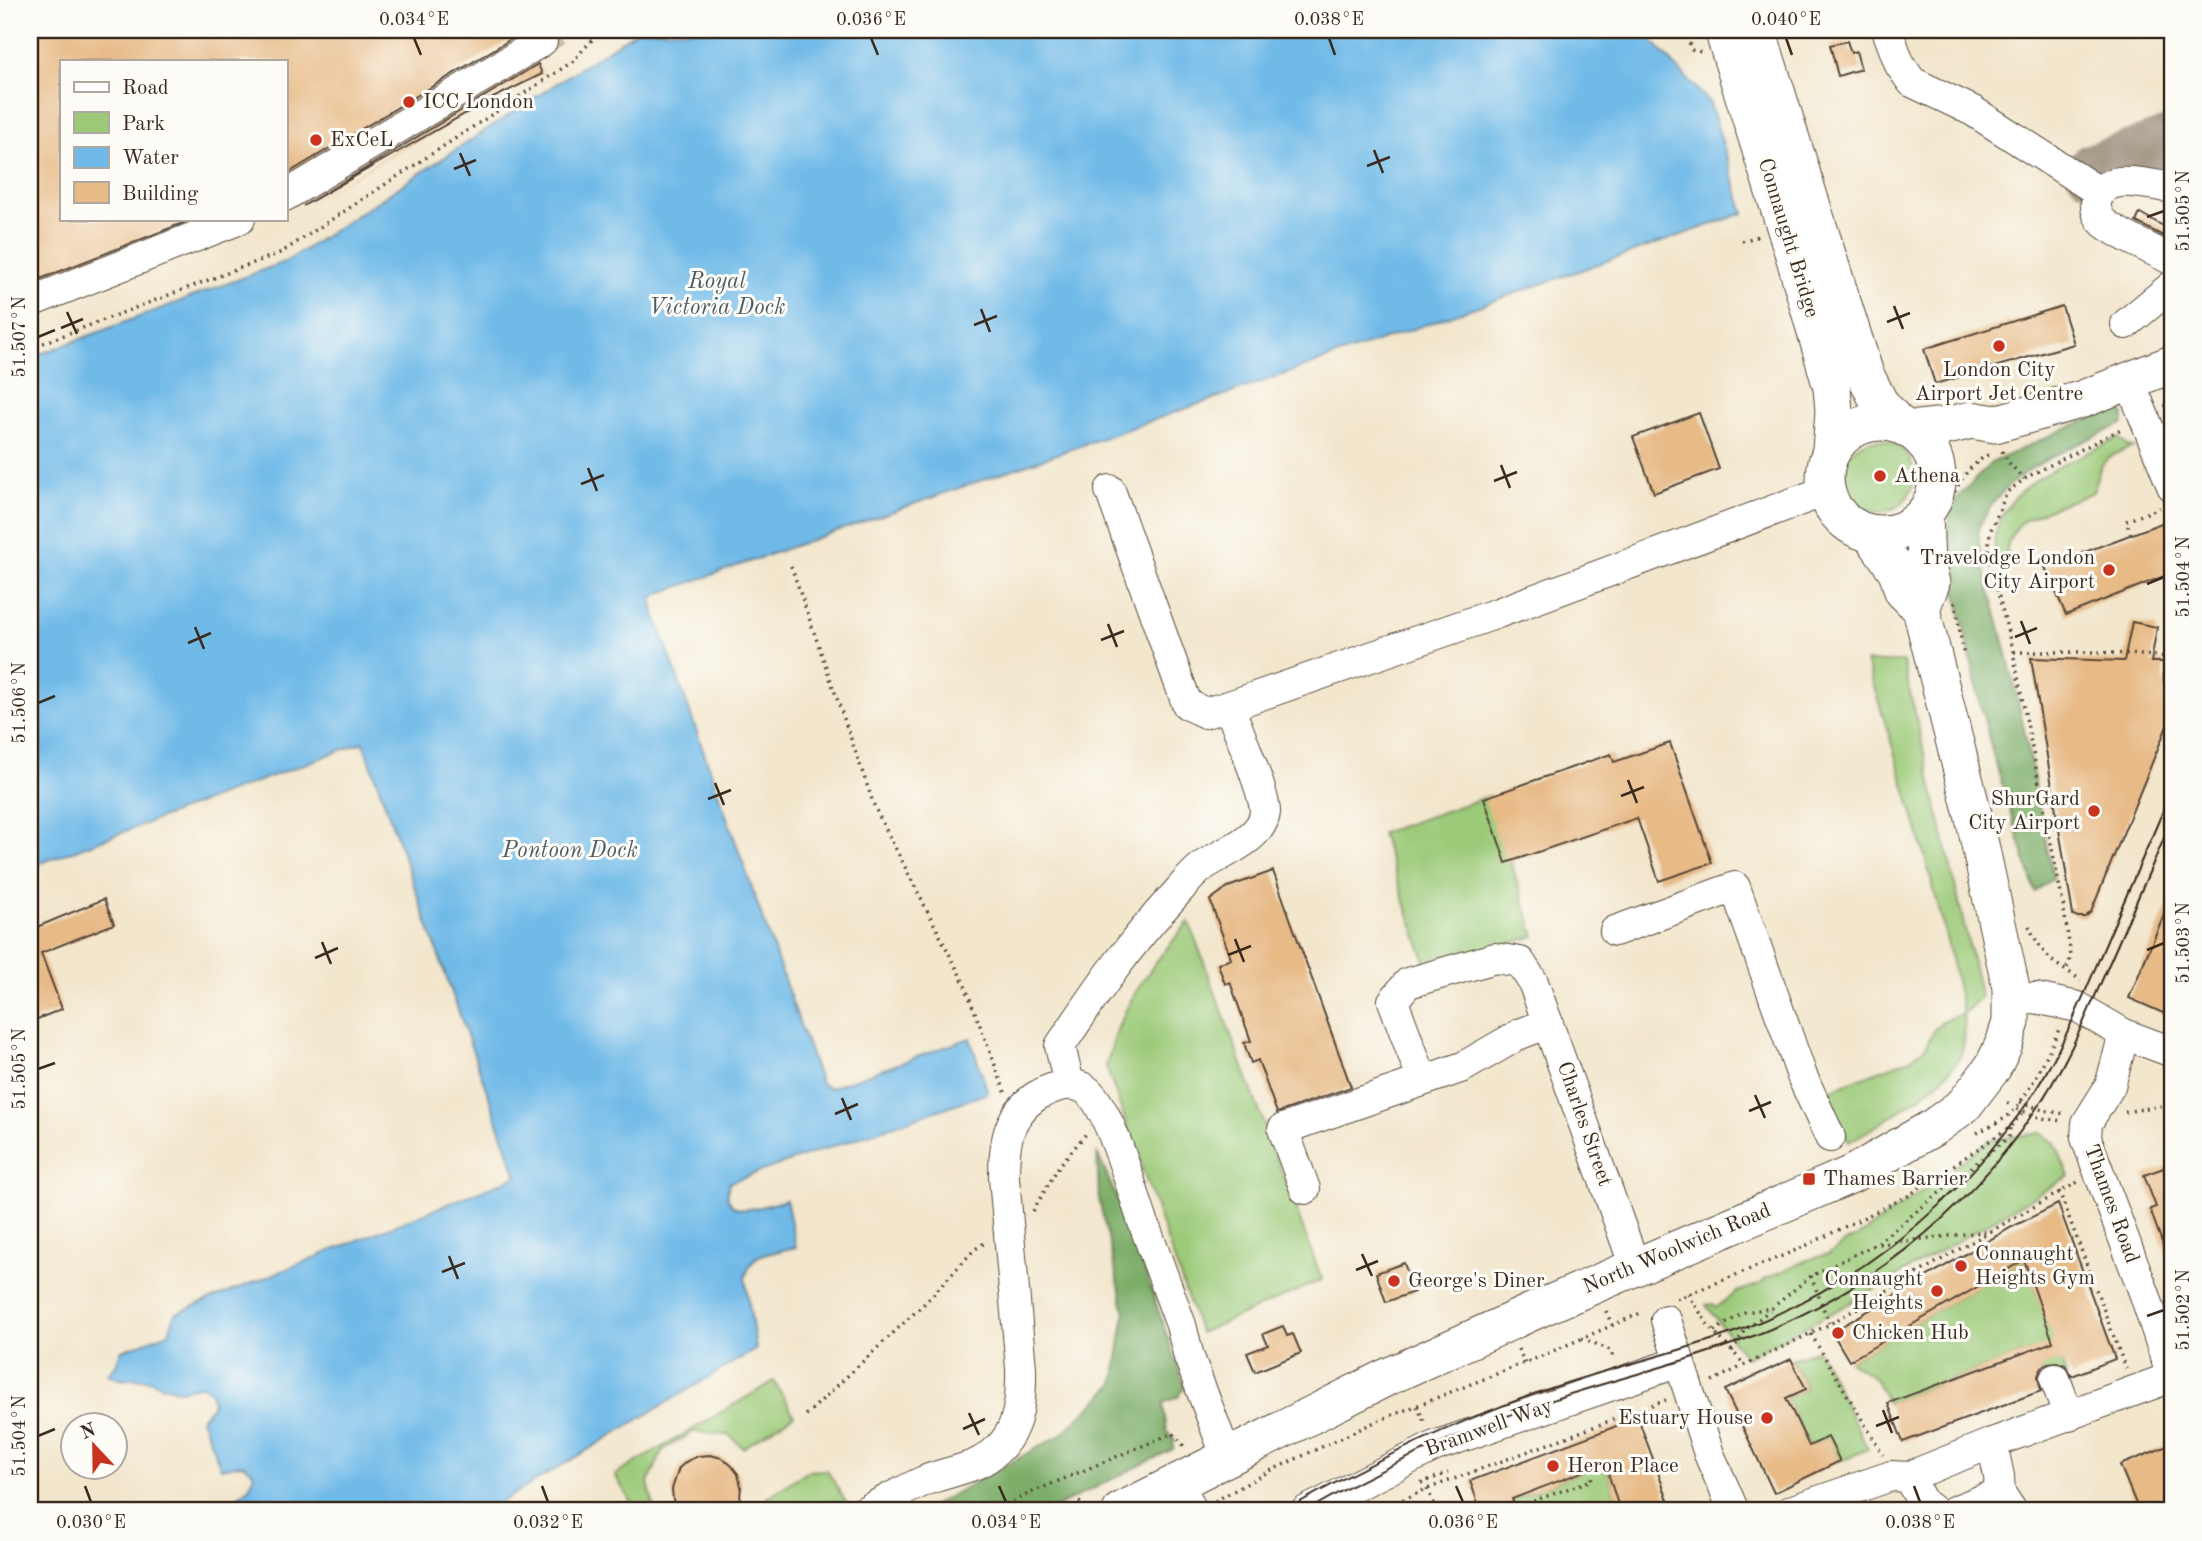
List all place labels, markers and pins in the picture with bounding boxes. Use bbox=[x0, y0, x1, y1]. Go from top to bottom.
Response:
place label: ICC London bbox=[423, 92, 534, 113]
marker: ICC London bbox=[401, 94, 417, 110]
place label: ExCeL bbox=[330, 130, 393, 151]
marker: ExCeL bbox=[308, 132, 324, 148]
marker: London City Airport Jet Centre bbox=[1991, 338, 2007, 354]
place label: London City Airport Jet Centre bbox=[1915, 360, 2083, 405]
place label: Athena bbox=[1894, 466, 1960, 487]
marker: Athena bbox=[1872, 468, 1888, 484]
place label: Travelodge London City Airport bbox=[1919, 548, 2095, 593]
marker: Travelodge London City Airport bbox=[2101, 562, 2117, 578]
place label: ShurGard City Airport bbox=[1968, 789, 2080, 834]
marker: ShurGard City Airport bbox=[2086, 803, 2102, 819]
place label: Thames Barrier bbox=[1823, 1169, 1968, 1190]
marker: Thames Barrier bbox=[1801, 1171, 1817, 1187]
place label: Connaught Heights Gym bbox=[1975, 1244, 2095, 1289]
marker: Connaught Heights Gym bbox=[1953, 1258, 1969, 1274]
place label: Connaught Heights bbox=[1824, 1269, 1923, 1314]
place label: George's Diner bbox=[1408, 1271, 1545, 1292]
marker: George's Diner bbox=[1386, 1273, 1402, 1289]
marker: Connaught Heights bbox=[1929, 1283, 1945, 1299]
place label: Chicken Hub bbox=[1852, 1323, 1969, 1344]
marker: Chicken Hub bbox=[1830, 1325, 1846, 1341]
place label: Estuary House bbox=[1618, 1408, 1753, 1429]
marker: Estuary House bbox=[1759, 1410, 1775, 1426]
place label: Heron Place bbox=[1567, 1456, 1679, 1477]
marker: Heron Place bbox=[1545, 1458, 1561, 1474]

